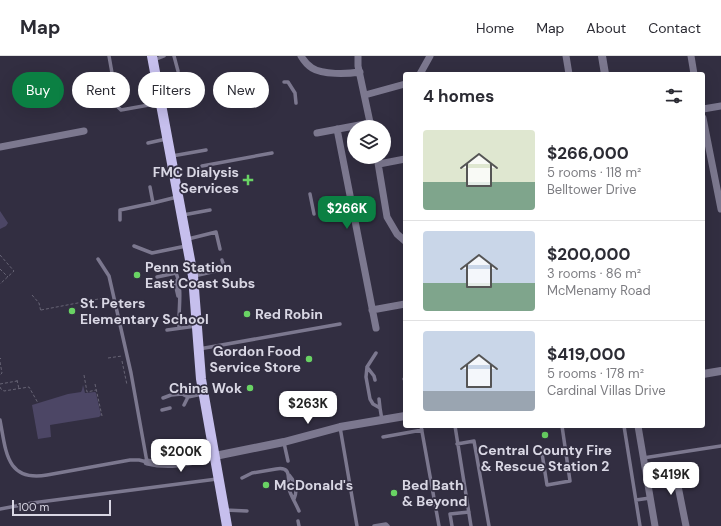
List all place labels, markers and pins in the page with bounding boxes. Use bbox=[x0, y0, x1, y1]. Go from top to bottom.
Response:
place label: FMC Dialysis Services bbox=[153, 163, 239, 197]
marker: FMC Dialysis Services bbox=[242, 174, 254, 186]
pin: $266K bbox=[319, 196, 375, 230]
place label: Penn Station East Coast Subs bbox=[145, 258, 255, 292]
marker: Penn Station East Coast Subs bbox=[132, 270, 142, 280]
place label: St. Peters Elementary School bbox=[80, 294, 209, 328]
place label: Red Robin bbox=[255, 305, 323, 323]
marker: St. Peters Elementary School bbox=[67, 306, 77, 316]
marker: Red Robin bbox=[242, 309, 252, 319]
place label: Gordon Food Service Store bbox=[210, 342, 301, 376]
marker: Gordon Food Service Store bbox=[304, 354, 314, 364]
place label: China Wok bbox=[169, 379, 242, 397]
marker: China Wok bbox=[245, 383, 255, 393]
pin: $263K bbox=[280, 391, 336, 425]
marker: Central County Fire & Rescue Station 2 bbox=[540, 430, 550, 440]
pin: $200K bbox=[153, 439, 209, 473]
place label: Central County Fire & Rescue Station 2 bbox=[478, 441, 612, 475]
pin: $419K bbox=[643, 462, 699, 496]
place label: McDonald's bbox=[274, 476, 353, 494]
place label: Bed Bath & Beyond bbox=[402, 476, 467, 510]
marker: McDonald's bbox=[261, 480, 271, 490]
marker: Bed Bath & Beyond bbox=[389, 488, 399, 498]

